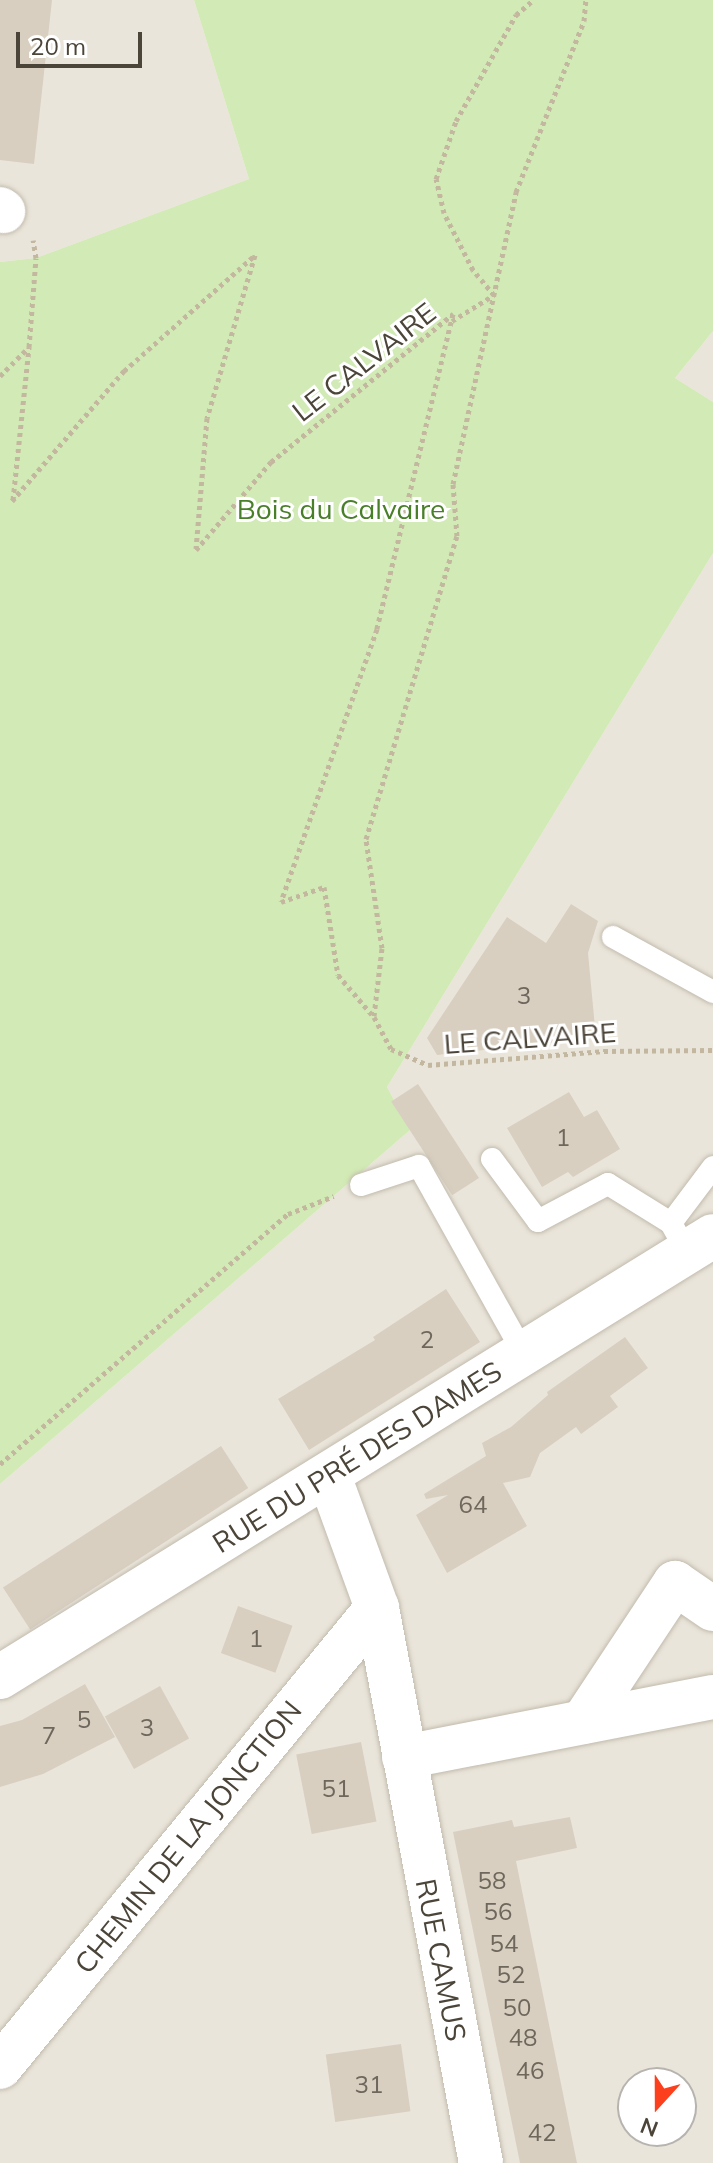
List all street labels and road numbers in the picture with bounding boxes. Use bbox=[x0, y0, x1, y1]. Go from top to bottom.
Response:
street label: LE CALVAIRE bbox=[286, 296, 442, 428]
street label: LE CALVAIRE bbox=[443, 1015, 617, 1061]
street label: RUE DU PRÉ DES DAMES bbox=[206, 1354, 508, 1560]
street label: CHEMIN DE LA JONCTION bbox=[68, 1694, 308, 1980]
street label: RUE CAMUS bbox=[409, 1876, 473, 2044]

